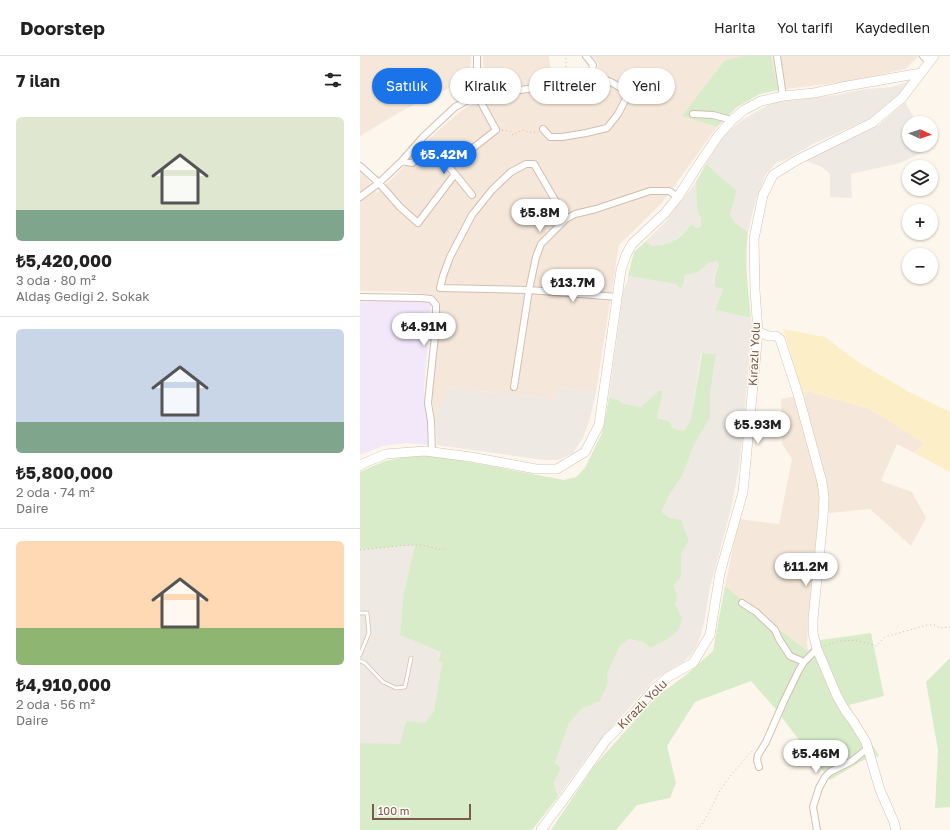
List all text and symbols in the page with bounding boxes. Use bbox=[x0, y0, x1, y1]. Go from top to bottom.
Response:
text: Doorstep bbox=[20, 16, 105, 39]
text: Harita bbox=[714, 19, 755, 36]
text: Yol tarifi bbox=[777, 19, 833, 36]
text: Kaydedilen bbox=[855, 19, 930, 36]
chip: Satılık bbox=[372, 68, 442, 104]
chip: Kiralık bbox=[450, 68, 521, 104]
chip: Filtreler bbox=[529, 68, 610, 104]
chip: Yeni bbox=[618, 68, 675, 104]
icon: filters bbox=[322, 69, 344, 91]
text: 7 ilan bbox=[16, 70, 60, 91]
north arrow bbox=[902, 116, 938, 152]
map controls bbox=[902, 116, 938, 284]
pin: ₺5.42M bbox=[411, 141, 477, 175]
icon: home bbox=[144, 143, 216, 215]
text: ₺5.42M bbox=[420, 146, 468, 162]
button: layers bbox=[902, 160, 938, 196]
pin: ₺5.8M bbox=[512, 199, 568, 233]
text: ₺5.8M bbox=[520, 204, 560, 220]
button: + bbox=[902, 204, 938, 240]
button: − bbox=[902, 248, 938, 284]
text: ₺5,420,000 bbox=[16, 250, 112, 271]
pin: ₺13.7M bbox=[540, 269, 606, 303]
text: 3 oda · 80 m² bbox=[16, 272, 96, 288]
text: ₺13.7M bbox=[551, 274, 595, 290]
text: Aldaş Gediği 2. Sokak bbox=[16, 288, 150, 304]
pin: ₺4.91M bbox=[391, 313, 457, 347]
text: ₺4.91M bbox=[401, 318, 447, 334]
street label: Kırazlı Yolu bbox=[745, 322, 763, 386]
icon: home bbox=[144, 355, 216, 427]
pin: ₺5.93M bbox=[725, 411, 791, 445]
text: ₺5.93M bbox=[734, 416, 782, 432]
text: ₺5,800,000 bbox=[16, 462, 113, 483]
text: 2 oda · 74 m² bbox=[16, 484, 95, 500]
text: Daire bbox=[16, 500, 48, 516]
pin: ₺11.2M bbox=[773, 553, 839, 587]
text: ₺11.2M bbox=[784, 558, 828, 574]
icon: home bbox=[144, 567, 216, 639]
text: ₺4,910,000 bbox=[16, 674, 111, 695]
street label: Kırazlı Yolu bbox=[614, 676, 670, 732]
text: 2 oda · 56 m² bbox=[16, 696, 95, 712]
text: Daire bbox=[16, 712, 48, 728]
pin: ₺5.46M bbox=[783, 740, 849, 774]
text: ₺5.46M bbox=[792, 745, 840, 761]
scale bar bbox=[372, 802, 471, 821]
text: 100 m bbox=[378, 804, 409, 817]

